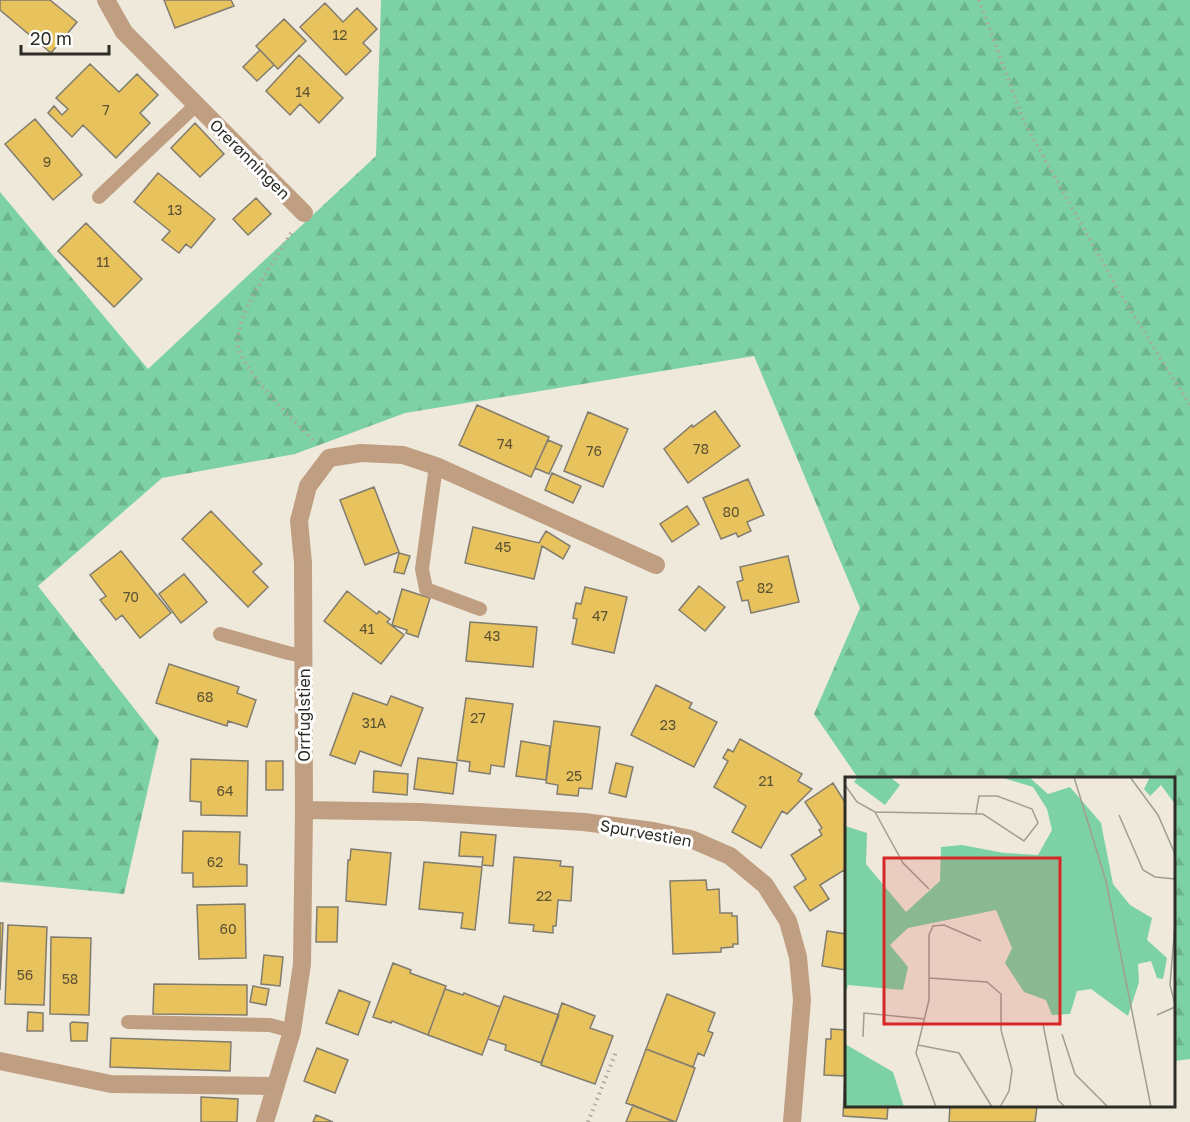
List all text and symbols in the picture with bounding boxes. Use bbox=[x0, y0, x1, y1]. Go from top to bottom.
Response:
scale bar bbox=[21, 18, 110, 56]
house number: 12 bbox=[333, 26, 347, 43]
text: 20 m bbox=[30, 27, 72, 49]
house number: 14 bbox=[295, 83, 311, 100]
house number: 7 bbox=[102, 101, 110, 118]
street label: Orerønningen bbox=[206, 115, 294, 203]
house number: 9 bbox=[43, 153, 51, 170]
house number: 13 bbox=[168, 201, 182, 218]
house number: 11 bbox=[96, 253, 110, 270]
house number: 74 bbox=[497, 435, 513, 452]
house number: 78 bbox=[693, 440, 709, 457]
house number: 76 bbox=[586, 442, 602, 459]
house number: 80 bbox=[722, 503, 740, 520]
house number: 45 bbox=[495, 538, 511, 555]
house number: 82 bbox=[757, 579, 773, 596]
house number: 70 bbox=[123, 588, 139, 605]
house number: 47 bbox=[592, 607, 608, 624]
house number: 41 bbox=[359, 620, 375, 637]
house number: 43 bbox=[484, 627, 500, 644]
street label: Orrfuglstien bbox=[294, 668, 314, 762]
house number: 68 bbox=[196, 688, 214, 705]
house number: 27 bbox=[470, 709, 486, 726]
house number: 31A bbox=[362, 714, 387, 731]
house number: 23 bbox=[660, 716, 676, 733]
house number: 25 bbox=[566, 767, 582, 784]
house number: 21 bbox=[759, 772, 774, 789]
inset map bbox=[845, 777, 1175, 1107]
house number: 64 bbox=[216, 782, 234, 799]
street label: Spurvestien bbox=[599, 815, 693, 851]
house number: 62 bbox=[207, 853, 223, 870]
house number: 22 bbox=[536, 887, 552, 904]
house number: 60 bbox=[219, 920, 237, 937]
house number: 56 bbox=[17, 966, 33, 983]
house number: 58 bbox=[62, 970, 78, 987]

